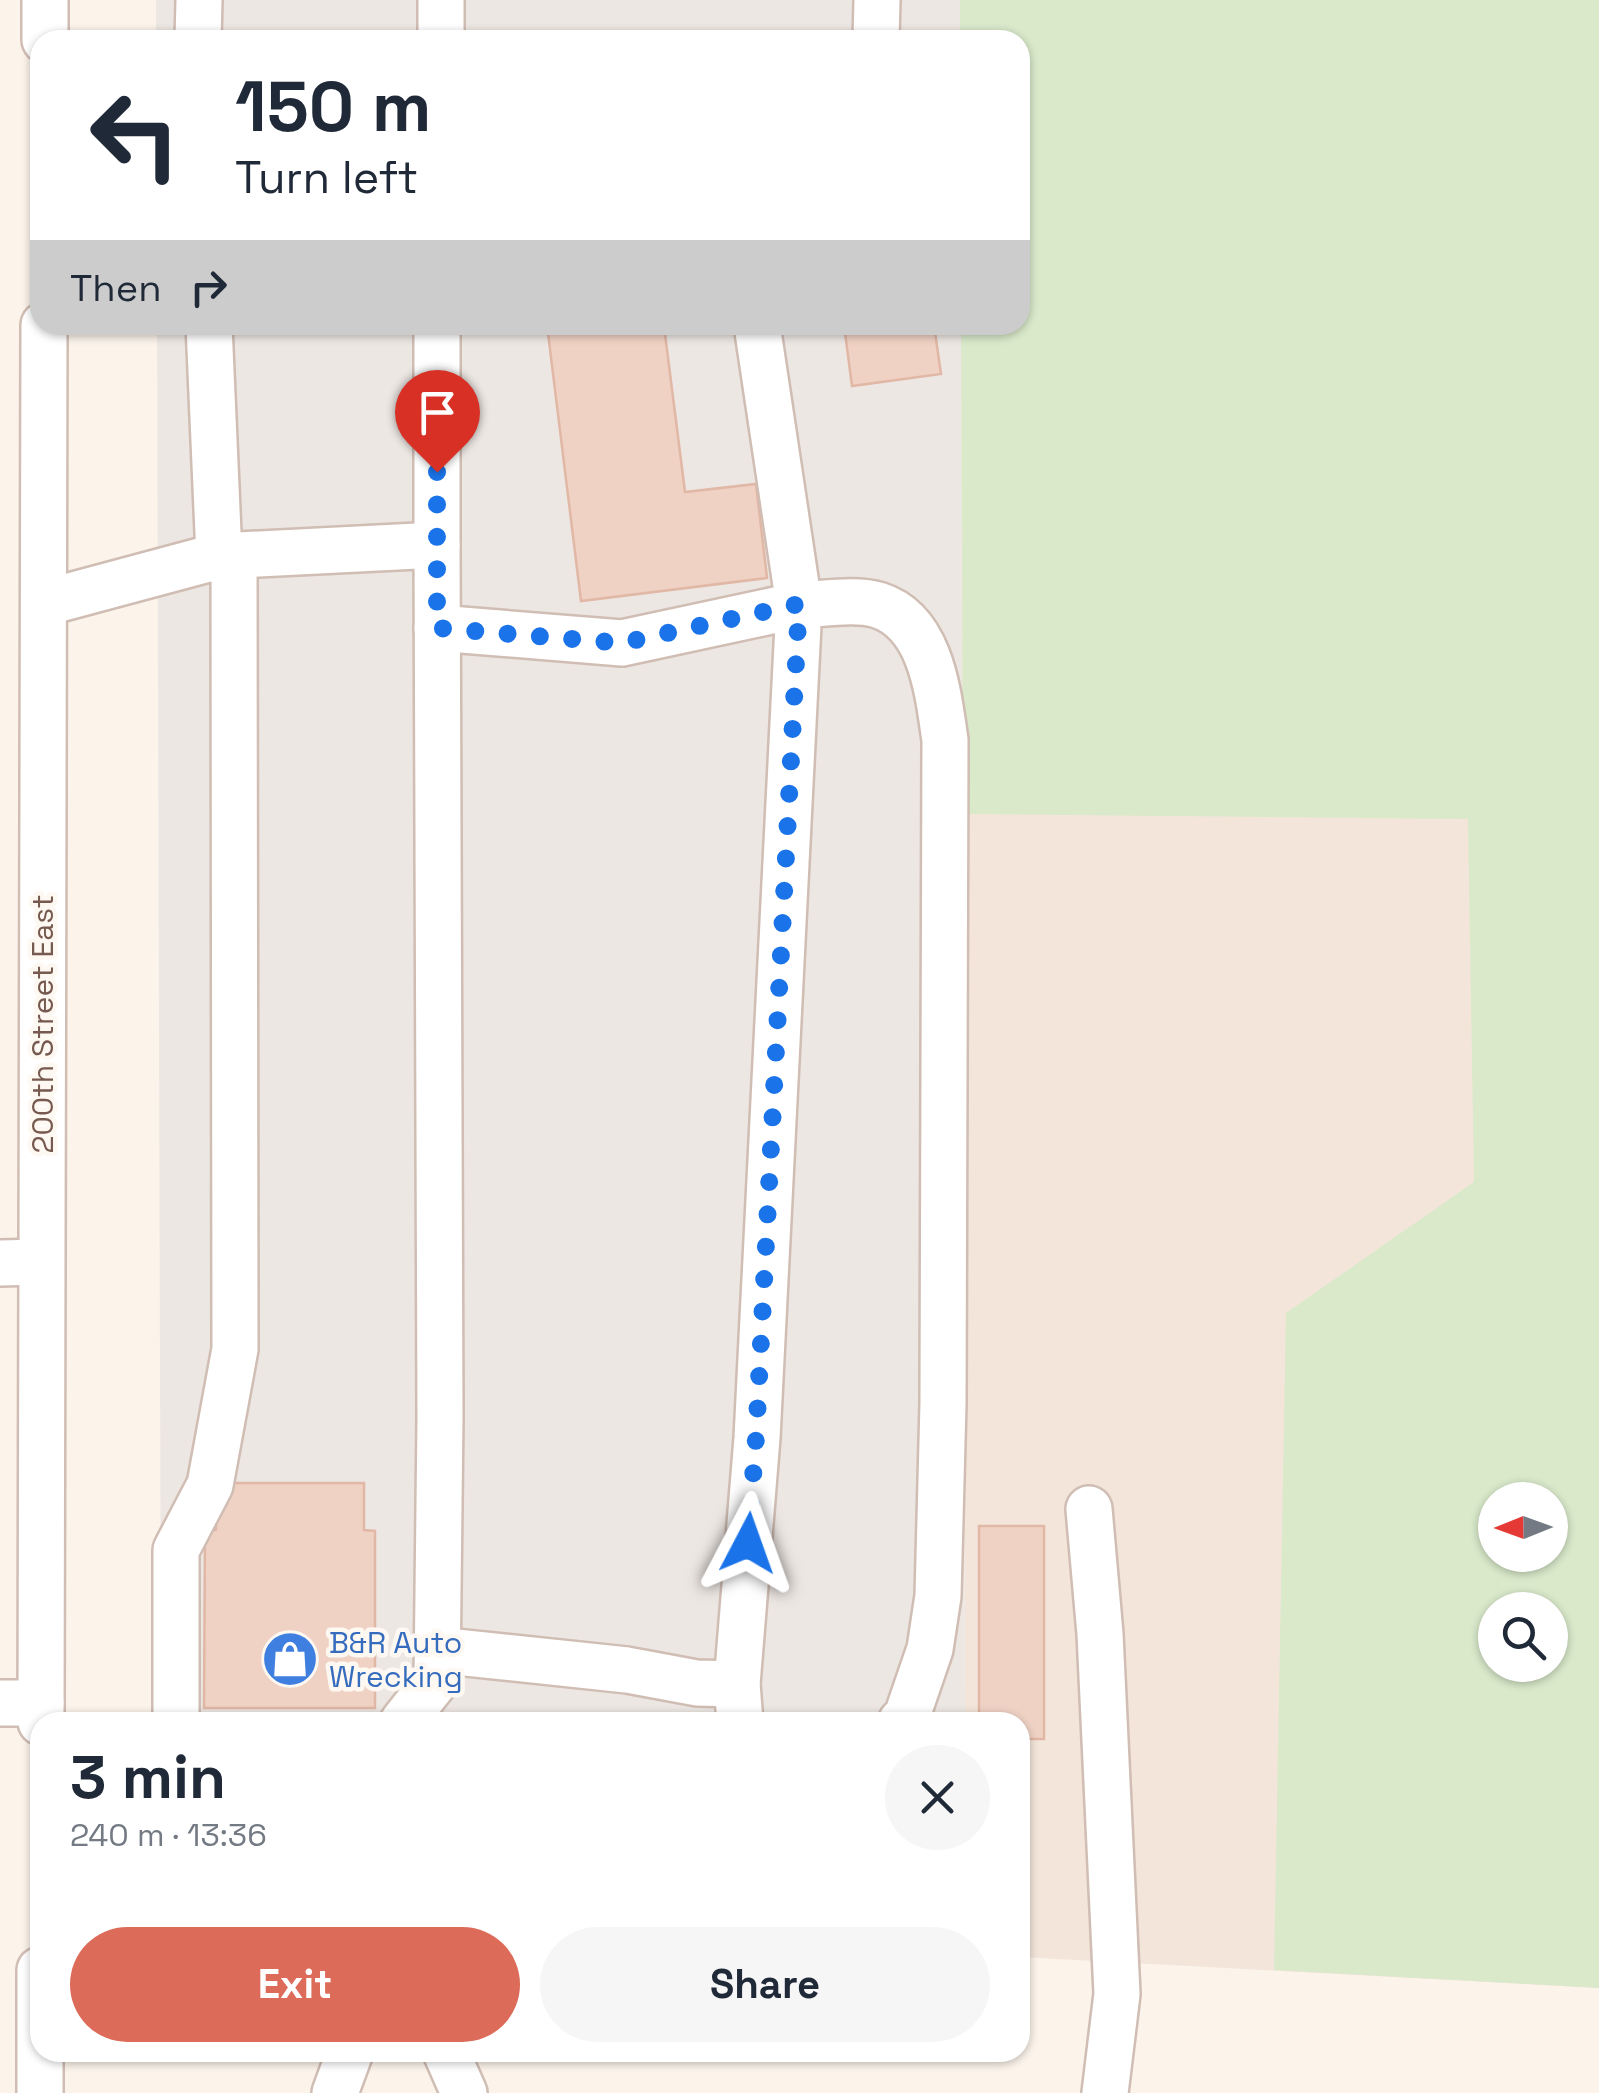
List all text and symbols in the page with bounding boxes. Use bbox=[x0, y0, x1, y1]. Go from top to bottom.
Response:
text: 150 m bbox=[235, 62, 432, 151]
icon: left bbox=[70, 70, 200, 200]
text: Turn left bbox=[235, 149, 418, 206]
icon: right bbox=[181, 260, 236, 315]
text: Then bbox=[70, 264, 161, 312]
pin bbox=[395, 370, 480, 473]
icon: arrive bbox=[410, 385, 465, 440]
street label: 200th Street East bbox=[23, 894, 62, 1154]
north arrow bbox=[1478, 1482, 1568, 1572]
map controls bbox=[1478, 1482, 1568, 1682]
position arrow bbox=[696, 1491, 800, 1595]
button: search bbox=[1478, 1592, 1568, 1682]
place label: B&R Auto Wrecking bbox=[329, 1623, 463, 1696]
shop icon: B&R Auto Wrecking bbox=[260, 1629, 320, 1689]
text: 3 min bbox=[70, 1739, 226, 1816]
button: close bbox=[885, 1745, 990, 1850]
text: 240 m · 13:36 bbox=[70, 1815, 267, 1855]
button: Exit bbox=[70, 1927, 520, 2042]
button: Share bbox=[540, 1927, 990, 2042]

